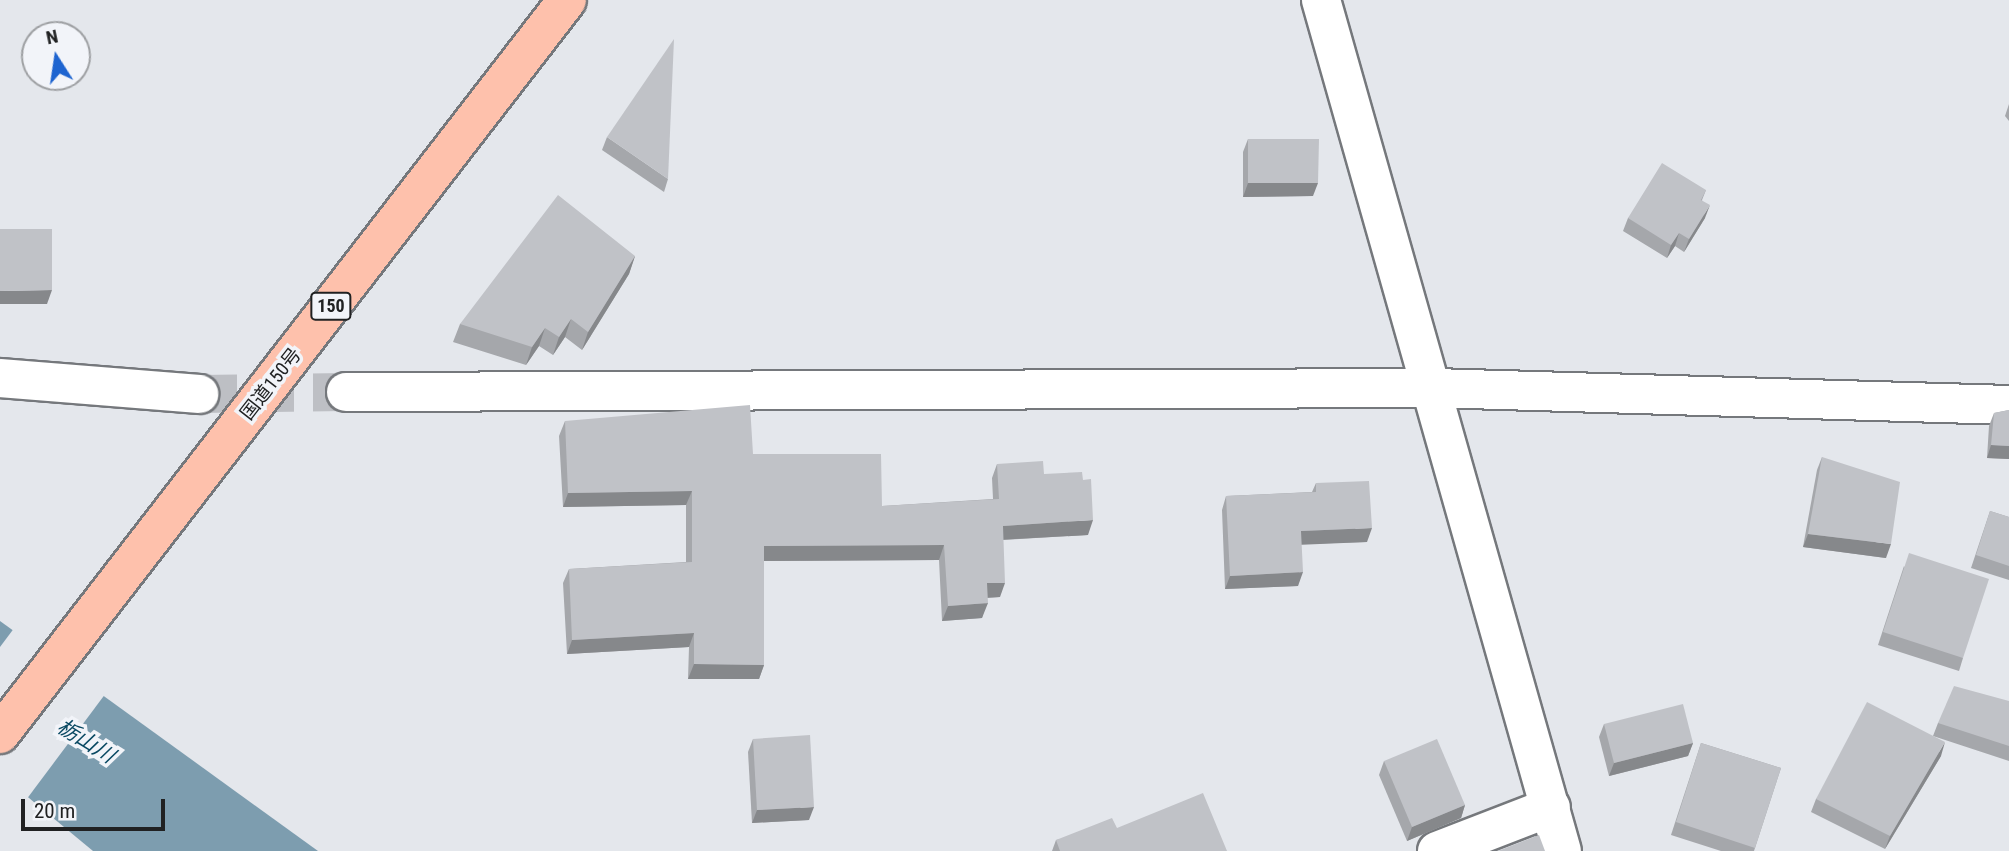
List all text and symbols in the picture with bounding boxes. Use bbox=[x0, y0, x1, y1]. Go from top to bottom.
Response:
north arrow bbox=[21, 21, 91, 91]
text: N bbox=[44, 24, 60, 49]
road number: 150 bbox=[310, 292, 352, 320]
street label: 国道150号 bbox=[236, 343, 306, 425]
water label: 栃山川 bbox=[53, 714, 119, 768]
scale bar bbox=[24, 784, 168, 828]
text: 20 m bbox=[34, 799, 75, 823]

